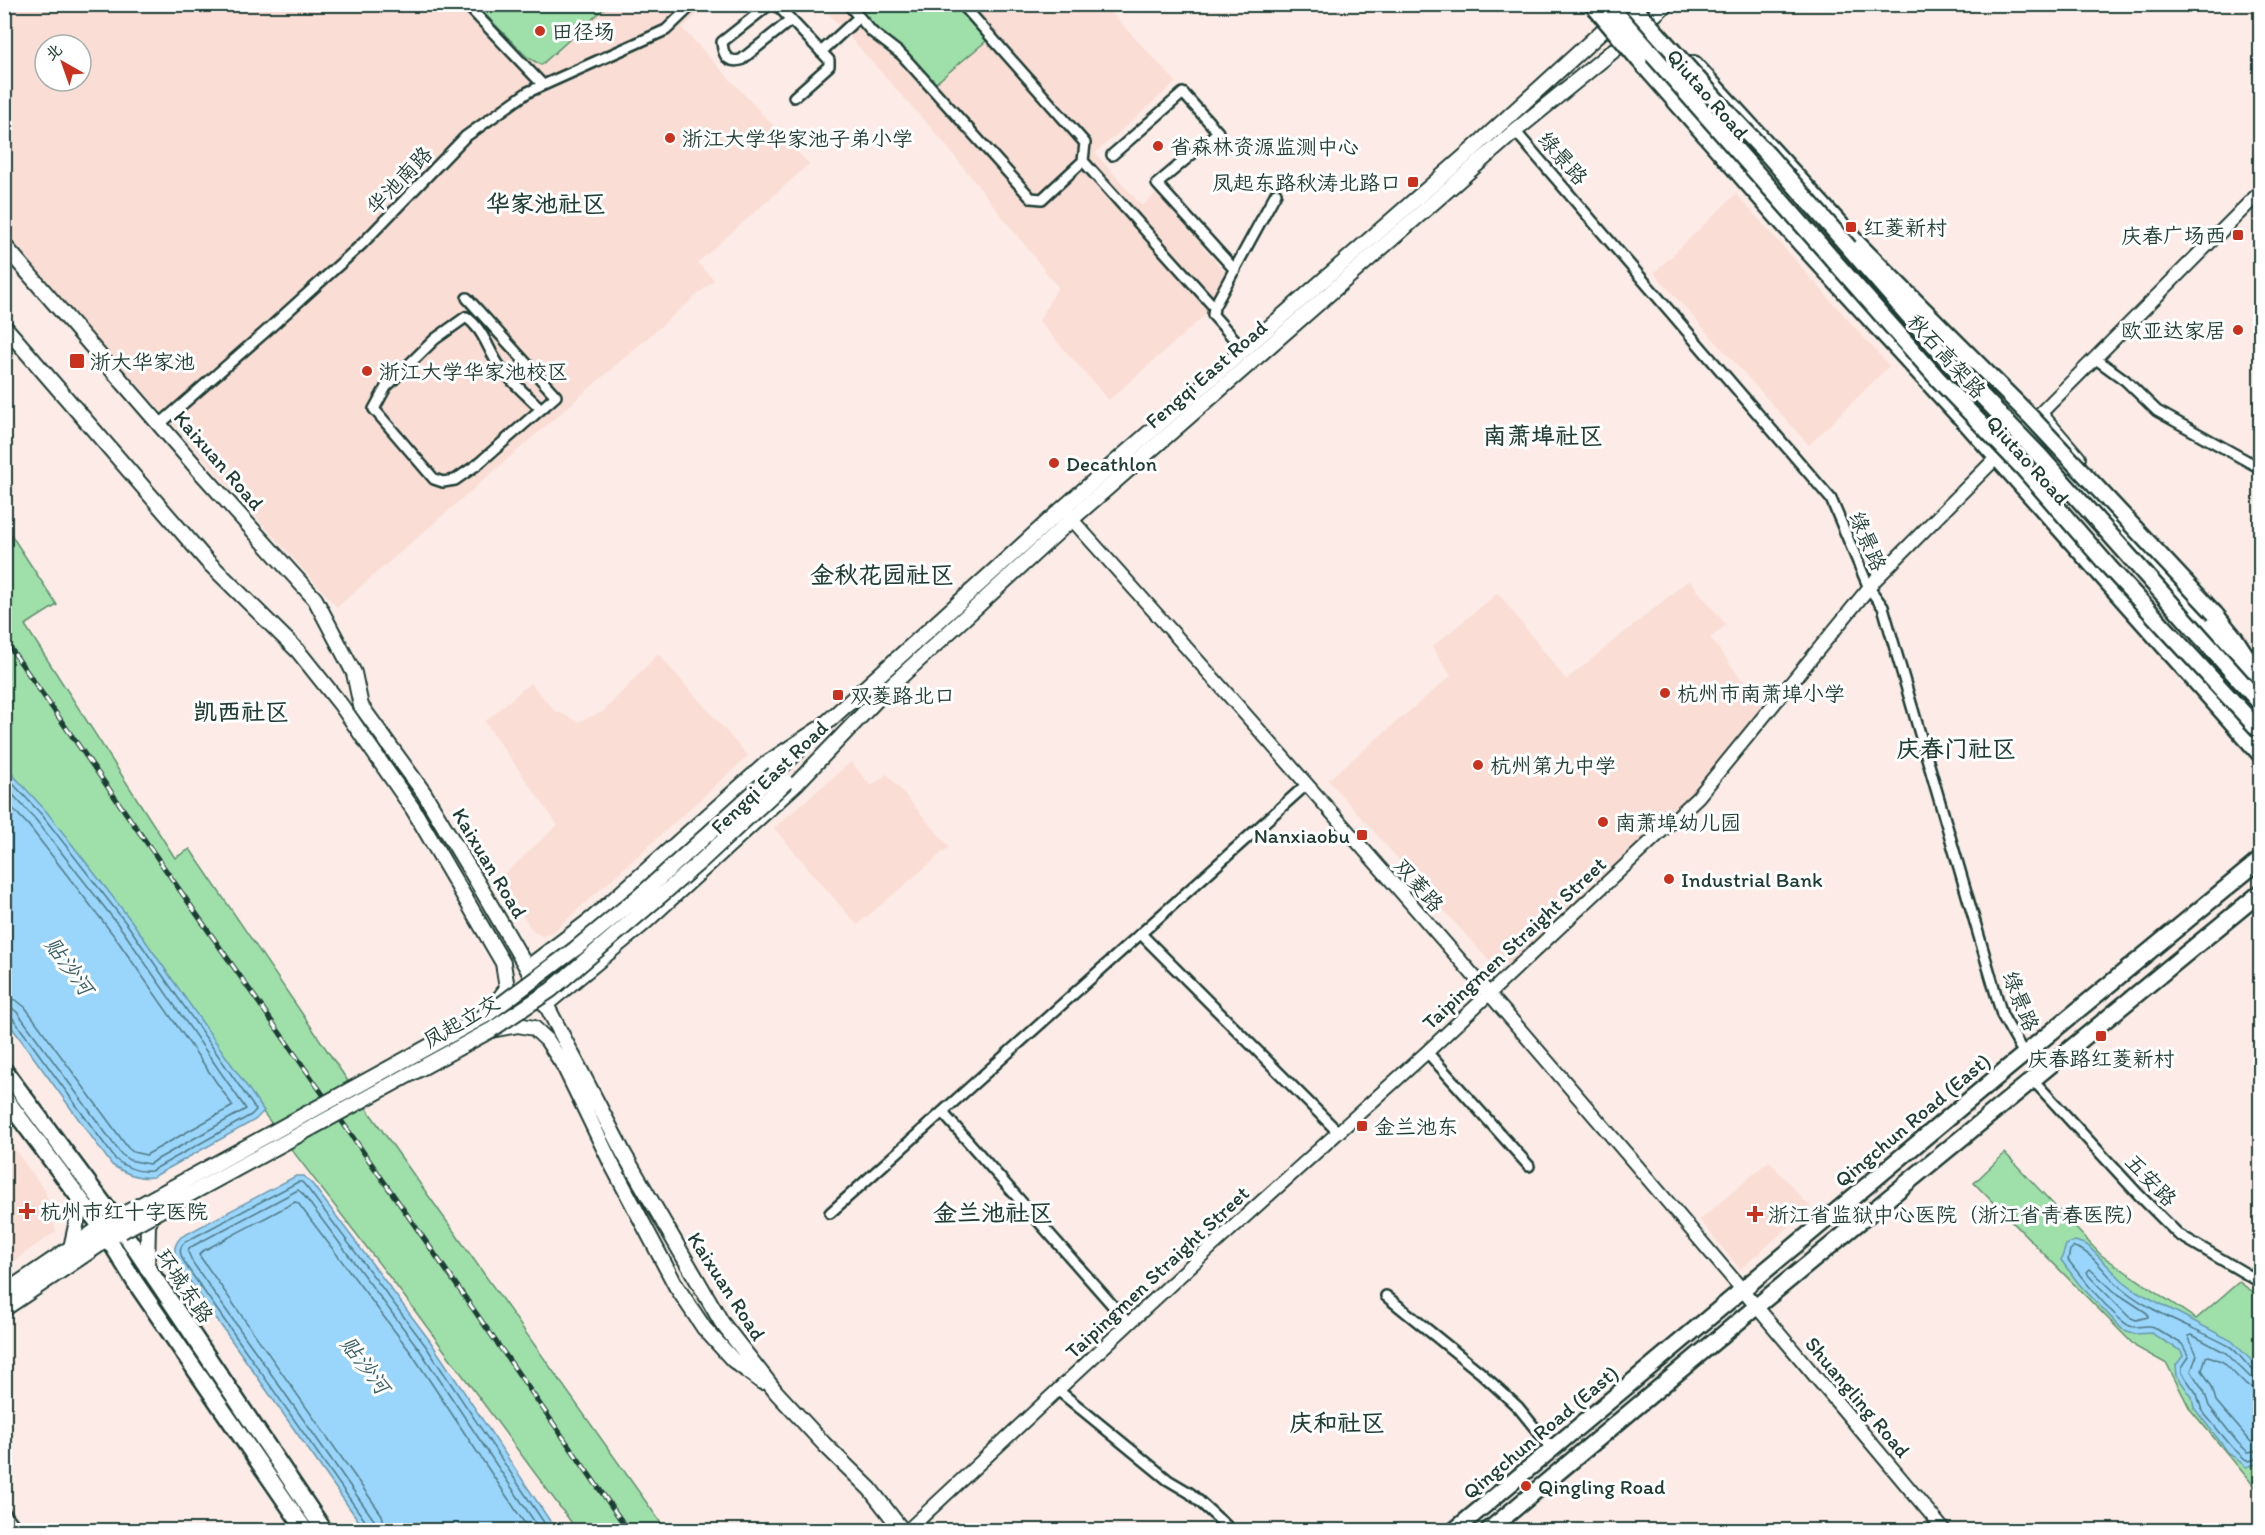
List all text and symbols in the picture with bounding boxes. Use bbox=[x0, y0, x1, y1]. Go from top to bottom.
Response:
place label: 田径场 bbox=[552, 19, 615, 44]
marker: 田径场 bbox=[533, 24, 547, 38]
north arrow bbox=[33, 33, 93, 93]
text: 北 bbox=[41, 39, 66, 64]
street label: Qiutao Road bbox=[1662, 43, 1754, 145]
place label: 浙江大学华家池子弟小学 bbox=[682, 126, 913, 151]
street label: 绿景路 bbox=[1533, 126, 1593, 190]
marker: 浙江大学华家池子弟小学 bbox=[663, 131, 677, 145]
place label: 省森林资源监测中心 bbox=[1170, 134, 1359, 159]
marker: 省森林资源监测中心 bbox=[1151, 139, 1165, 153]
street label: 华池南路 bbox=[361, 141, 437, 219]
place label: 凤起东路秋涛北路口 bbox=[1212, 170, 1401, 195]
marker: 凤起东路秋涛北路口 bbox=[1406, 175, 1420, 189]
district label: 华家池社区 bbox=[486, 189, 606, 218]
place label: 红菱新村 bbox=[1863, 215, 1947, 240]
marker: 红菱新村 bbox=[1844, 220, 1858, 234]
place label: 庆春广场西 bbox=[2121, 223, 2226, 248]
marker: 庆春广场西 bbox=[2231, 228, 2245, 242]
street label: 秋石高架路 bbox=[1903, 309, 1991, 403]
street label: Fengqi East Road bbox=[1140, 314, 1272, 434]
place label: 欧亚达家居 bbox=[2121, 318, 2226, 343]
marker: 欧亚达家居 bbox=[2231, 323, 2245, 337]
place label: 浙大华家池 bbox=[90, 349, 195, 374]
marker: 浙大华家池 bbox=[68, 352, 86, 370]
place label: 浙江大学华家池校区 bbox=[379, 359, 568, 384]
marker: 浙江大学华家池校区 bbox=[360, 364, 374, 378]
street label: Kaixuan Road bbox=[169, 405, 270, 516]
street label: Qiutao Road bbox=[1981, 410, 2075, 510]
district label: 南萧埠社区 bbox=[1483, 421, 1603, 450]
place label: Decathlon bbox=[1066, 451, 1157, 476]
marker: Decathlon bbox=[1047, 456, 1061, 470]
street label: 绿景路 bbox=[1844, 507, 1892, 575]
district label: 金秋花园社区 bbox=[810, 560, 954, 589]
place label: 杭州市南萧埠小学 bbox=[1677, 681, 1845, 706]
place label: 双菱路北口 bbox=[850, 683, 955, 708]
marker: 杭州市南萧埠小学 bbox=[1658, 686, 1672, 700]
marker: 双菱路北口 bbox=[831, 688, 845, 702]
district label: 凯西社区 bbox=[193, 697, 289, 726]
street label: Fengqi East Road bbox=[705, 714, 833, 839]
district label: 庆春门社区 bbox=[1896, 734, 2016, 763]
place label: 杭州第九中学 bbox=[1490, 753, 1616, 778]
marker: 杭州第九中学 bbox=[1471, 758, 1485, 772]
street label: Kaixuan Road bbox=[447, 803, 533, 923]
place label: 南萧埠幼儿园 bbox=[1615, 810, 1741, 835]
marker: 南萧埠幼儿园 bbox=[1596, 815, 1610, 829]
place label: Nanxiaobu bbox=[1254, 823, 1350, 848]
marker: Nanxiaobu bbox=[1355, 828, 1369, 842]
street label: Taipingmen Straight Street bbox=[1417, 851, 1611, 1035]
street label: 双菱路 bbox=[1389, 853, 1449, 917]
place label: Industrial Bank bbox=[1681, 867, 1823, 892]
marker: Industrial Bank bbox=[1662, 872, 1676, 886]
water label: 贴沙河 bbox=[39, 931, 101, 1003]
street label: 绿景路 bbox=[1998, 967, 2044, 1035]
street label: 凤起立交 bbox=[418, 989, 504, 1053]
marker: 庆春路红菱新村 bbox=[2094, 1029, 2108, 1043]
place label: 庆春路红菱新村 bbox=[2028, 1046, 2175, 1071]
street label: Qingchun Road (East) bbox=[1829, 1048, 1995, 1192]
place label: 金兰池东 bbox=[1374, 1114, 1458, 1139]
marker: 金兰池东 bbox=[1355, 1119, 1369, 1133]
street label: 五安路 bbox=[2120, 1149, 2182, 1211]
street label: Taipingmen Straight Street bbox=[1060, 1180, 1254, 1364]
district label: 金兰池社区 bbox=[933, 1198, 1053, 1227]
place label: 杭州市红十字医院 bbox=[40, 1199, 208, 1224]
marker: 杭州市红十字医院 bbox=[18, 1202, 36, 1220]
place label: 浙江省监狱中心医院（浙江省青春医院） bbox=[1768, 1202, 2146, 1227]
marker: 浙江省监狱中心医院（浙江省青春医院） bbox=[1746, 1205, 1764, 1223]
street label: Kaixuan Road bbox=[683, 1227, 772, 1345]
street label: 环城东路 bbox=[151, 1244, 219, 1328]
water label: 贴沙河 bbox=[334, 1331, 397, 1402]
street label: Shuangling Road bbox=[1800, 1331, 1916, 1463]
street label: Qingchun Road (East) bbox=[1457, 1360, 1623, 1504]
district label: 庆和社区 bbox=[1289, 1408, 1385, 1437]
place label: Qingling Road bbox=[1538, 1474, 1666, 1499]
marker: Qingling Road bbox=[1519, 1479, 1533, 1493]

